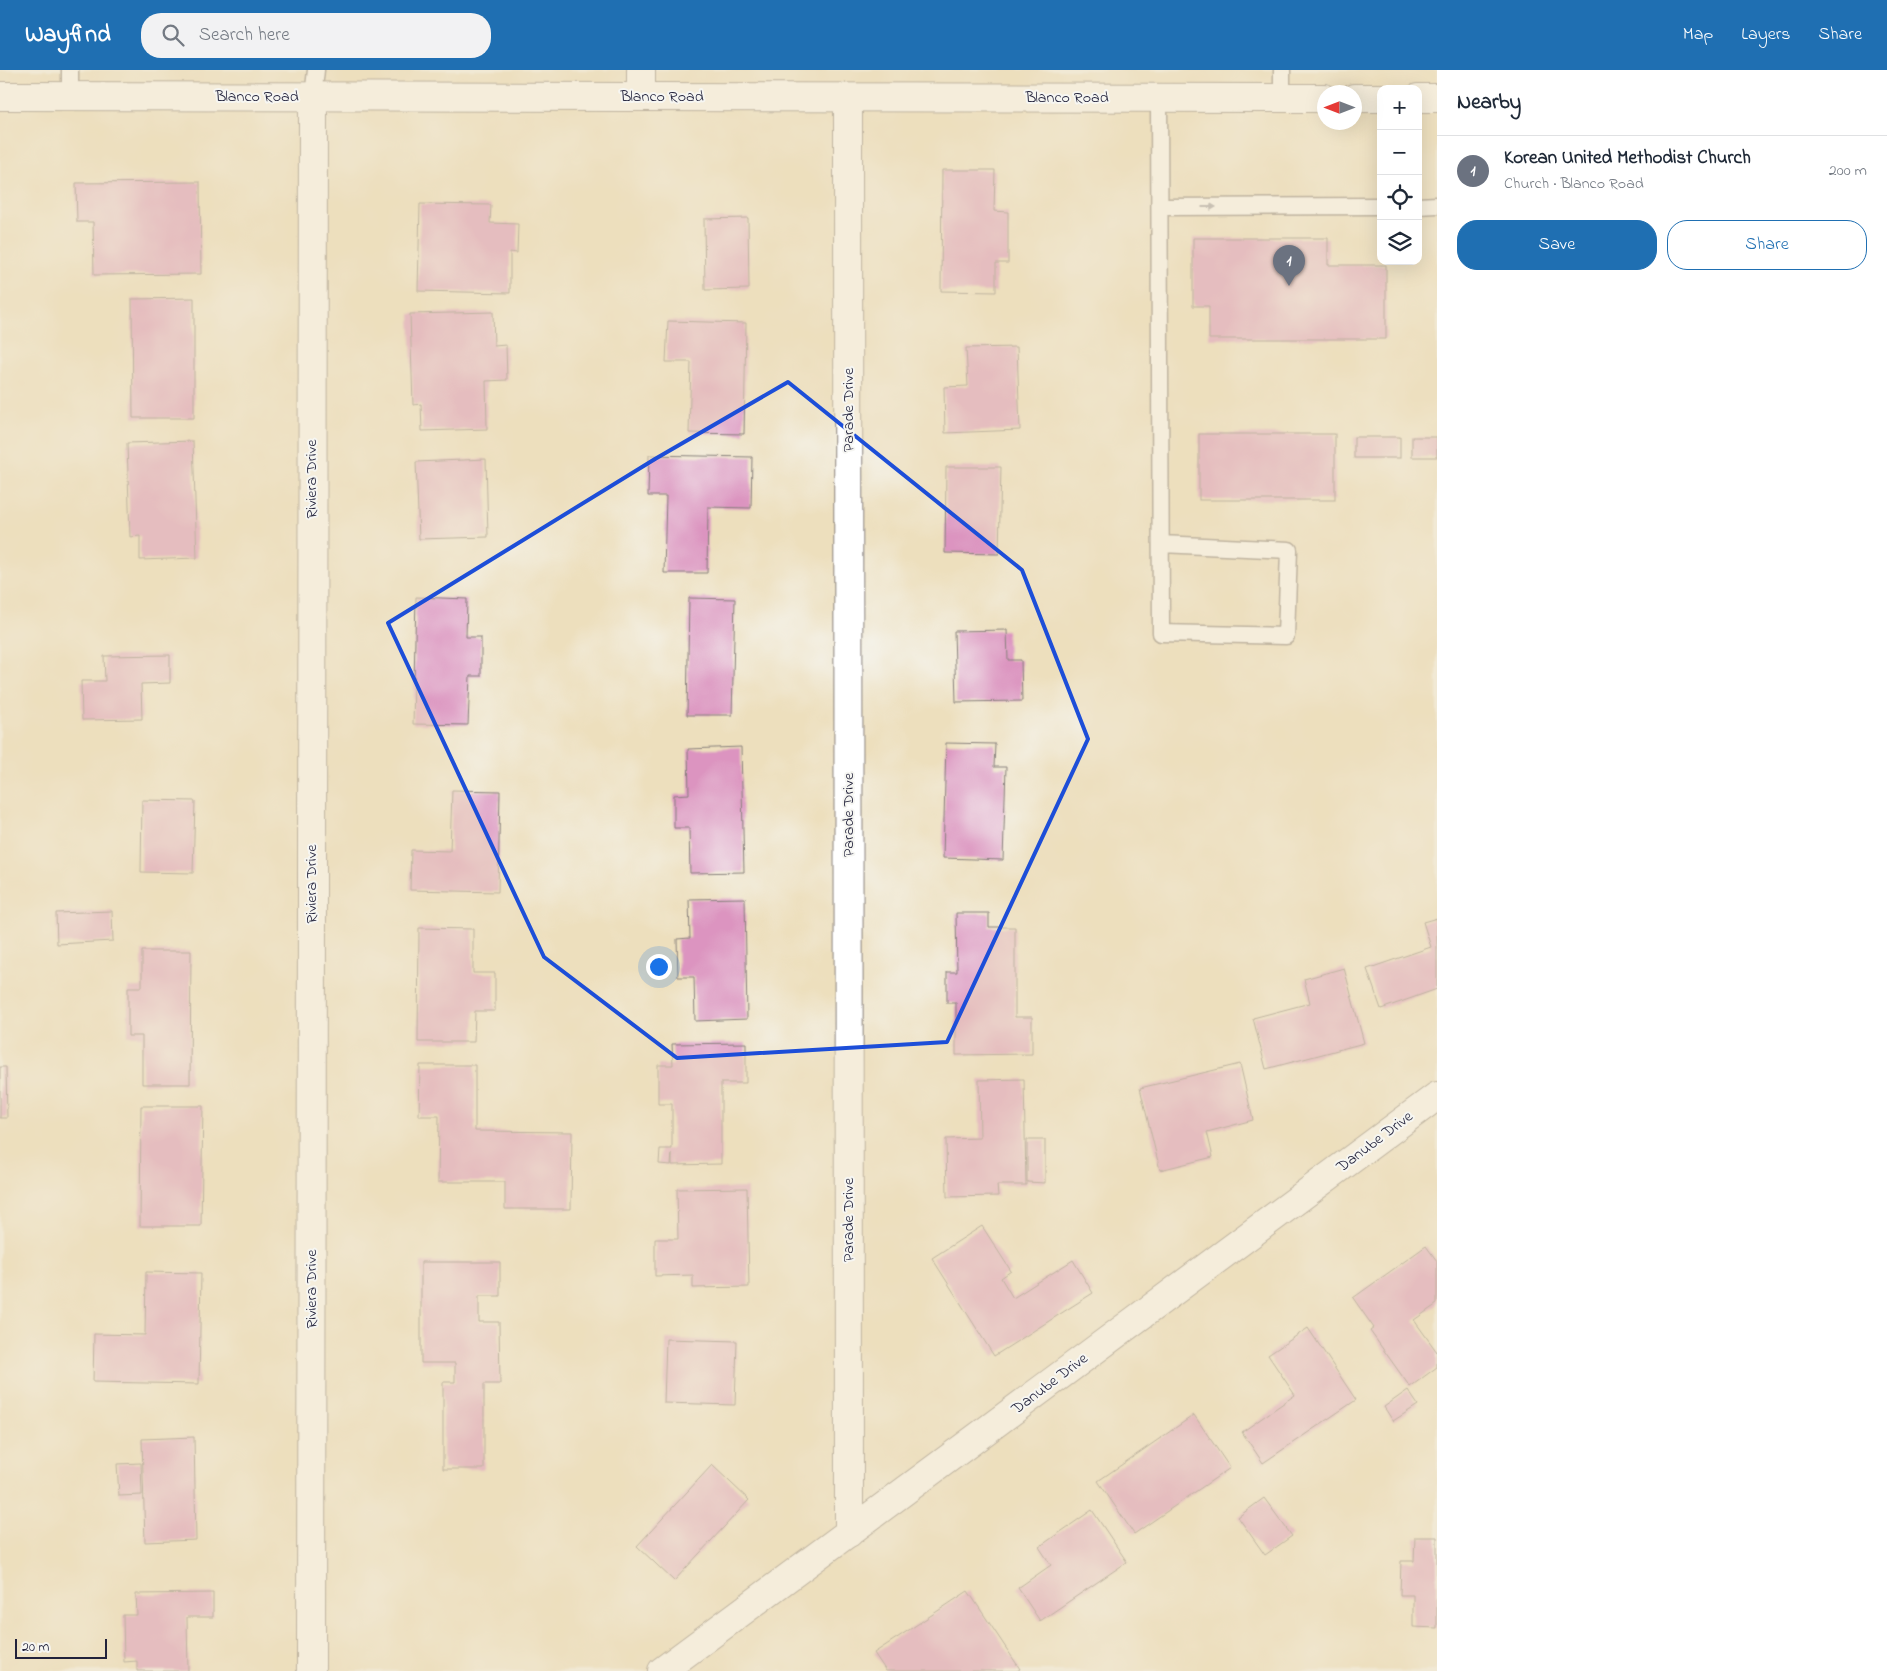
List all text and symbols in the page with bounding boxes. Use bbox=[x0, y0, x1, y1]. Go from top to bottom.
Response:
search box bbox=[141, 13, 491, 58]
text: Wayfind bbox=[25, 18, 111, 53]
icon: search bbox=[159, 21, 187, 49]
text: Search here bbox=[199, 22, 290, 49]
text: Map bbox=[1683, 22, 1713, 48]
text: Layers bbox=[1741, 22, 1791, 48]
text: Share bbox=[1819, 22, 1862, 48]
street label: Blanco Road bbox=[214, 85, 299, 109]
street label: Blanco Road bbox=[619, 85, 704, 109]
north arrow bbox=[1317, 85, 1362, 130]
map controls bbox=[1377, 85, 1422, 265]
button: + bbox=[1377, 85, 1422, 130]
street label: Blanco Road bbox=[1024, 86, 1109, 110]
text: Nearby bbox=[1457, 88, 1521, 118]
button: − bbox=[1377, 130, 1422, 175]
text: Korean United Methodist Church bbox=[1504, 145, 1751, 172]
text: 1 bbox=[1470, 159, 1476, 183]
text: 200 m bbox=[1829, 159, 1867, 183]
text: Church · Blanco Road bbox=[1504, 172, 1644, 196]
button: locate bbox=[1377, 175, 1422, 220]
one-way arrow bbox=[1201, 203, 1217, 211]
button: layers bbox=[1377, 220, 1422, 265]
button: Save bbox=[1457, 220, 1657, 270]
button: Share bbox=[1667, 220, 1867, 270]
pin: 1 bbox=[1273, 245, 1305, 286]
street label: Parade Drive bbox=[837, 367, 861, 452]
street label: Riviera Drive bbox=[300, 439, 324, 518]
street label: Parade Drive bbox=[837, 772, 861, 857]
street label: Riviera Drive bbox=[300, 844, 324, 923]
your location bbox=[646, 954, 672, 980]
street label: Danube Drive bbox=[1331, 1105, 1419, 1179]
street label: Parade Drive bbox=[837, 1177, 861, 1262]
street label: Riviera Drive bbox=[300, 1249, 324, 1328]
street label: Danube Drive bbox=[1006, 1347, 1094, 1421]
scale bar bbox=[15, 1636, 108, 1659]
text: 20 m bbox=[22, 1637, 49, 1658]

